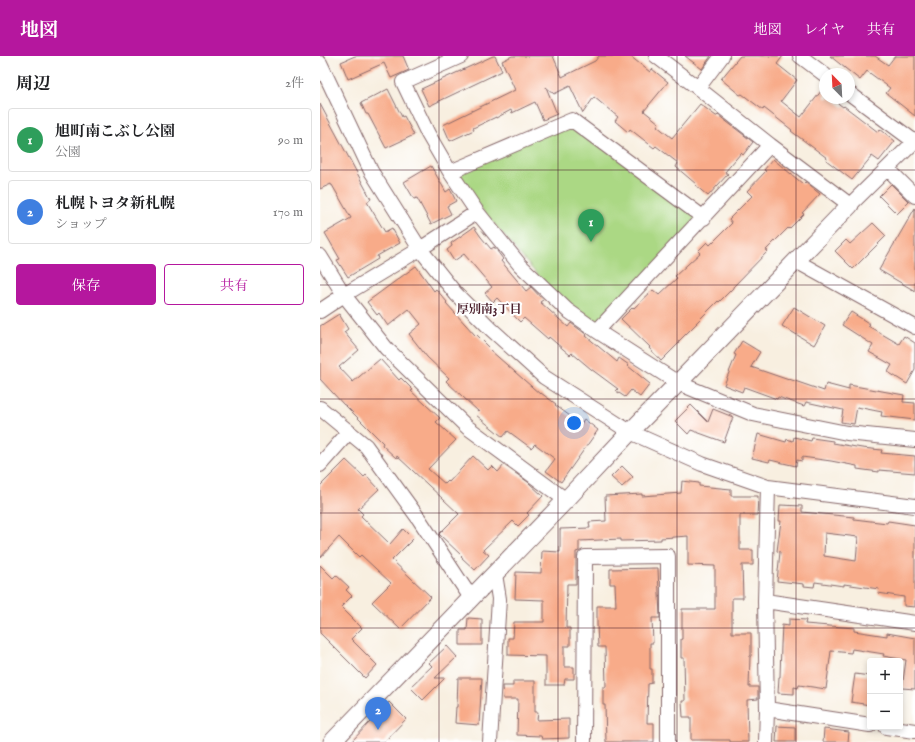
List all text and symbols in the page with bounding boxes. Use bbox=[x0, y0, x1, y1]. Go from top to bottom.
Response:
text: 地図 bbox=[20, 19, 58, 43]
text: 地図 bbox=[754, 21, 782, 39]
text: レイヤ bbox=[804, 21, 845, 39]
text: 共有 bbox=[867, 21, 895, 39]
north arrow bbox=[819, 68, 855, 104]
text: 周辺 bbox=[16, 74, 50, 95]
text: 2件 bbox=[285, 75, 304, 92]
text: 旭町南こぶし公園 bbox=[55, 122, 175, 141]
text: 1 bbox=[28, 132, 32, 149]
text: 90 m bbox=[278, 132, 303, 149]
text: 公園 bbox=[55, 144, 81, 161]
text: 札幌トヨタ新札幌 bbox=[55, 194, 175, 213]
text: 2 bbox=[27, 204, 33, 221]
text: 170 m bbox=[273, 204, 303, 221]
pin: 1 bbox=[578, 209, 604, 242]
text: ショップ bbox=[55, 216, 107, 233]
button: 保存 bbox=[16, 264, 156, 305]
button: 共有 bbox=[164, 264, 304, 305]
district label: 厚別南3丁目 bbox=[457, 302, 521, 317]
your location bbox=[564, 413, 584, 433]
map controls bbox=[867, 658, 903, 730]
button: + bbox=[867, 658, 903, 694]
button: − bbox=[867, 694, 903, 730]
pin: 2 bbox=[365, 697, 391, 730]

